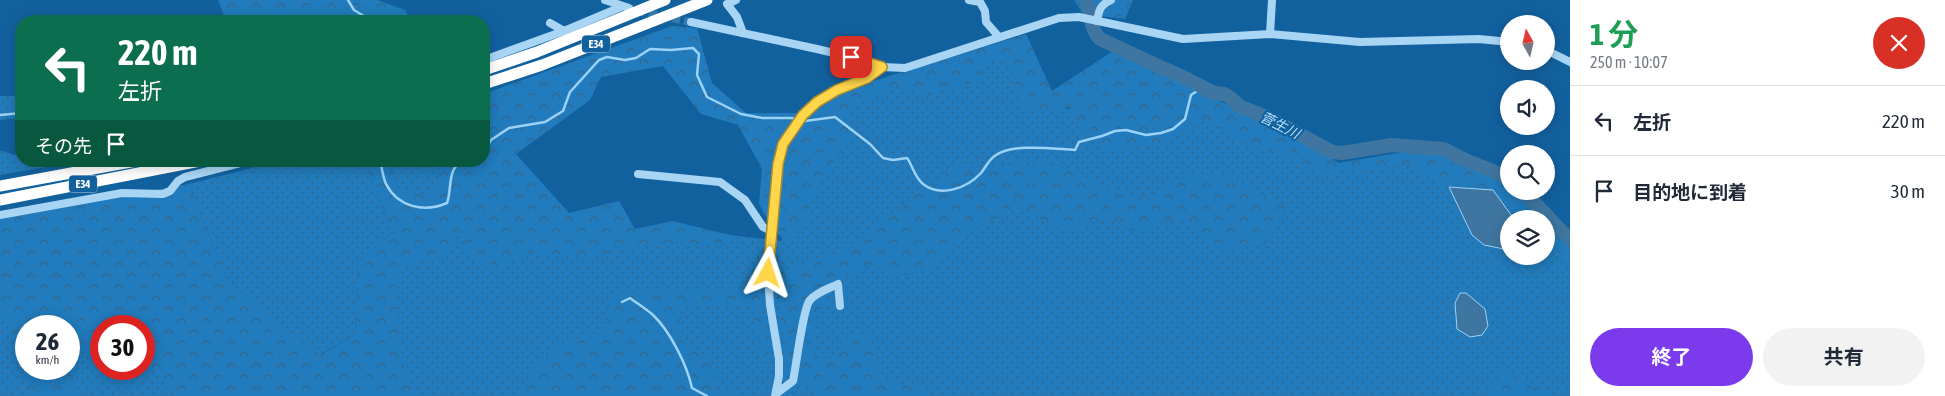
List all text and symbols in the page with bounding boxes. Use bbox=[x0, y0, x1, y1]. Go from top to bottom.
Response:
north arrow bbox=[1500, 15, 1555, 70]
map controls bbox=[1500, 15, 1555, 265]
text: 1 分 bbox=[1590, 17, 1638, 51]
button: close bbox=[1873, 17, 1925, 69]
text: 220 m bbox=[118, 32, 197, 72]
icon: left bbox=[35, 35, 100, 100]
road number: E34 bbox=[582, 36, 610, 52]
pin bbox=[830, 36, 872, 78]
icon: arrive bbox=[837, 43, 865, 71]
text: 250 m · 10:07 bbox=[1590, 53, 1668, 71]
text: 左折 bbox=[118, 78, 162, 104]
button: sound bbox=[1500, 80, 1555, 135]
icon: left bbox=[1590, 107, 1618, 135]
water label: 菅生川 bbox=[1258, 108, 1304, 143]
text: 220 m bbox=[1882, 110, 1925, 132]
text: 左折 bbox=[1633, 111, 1671, 133]
icon: arrive bbox=[102, 130, 130, 158]
text: その先 bbox=[35, 135, 92, 157]
button: search bbox=[1500, 145, 1555, 200]
road number: E34 bbox=[69, 175, 97, 192]
icon: arrive bbox=[1590, 177, 1618, 205]
text: 30 m bbox=[1891, 180, 1925, 202]
text: 目的地に到着 bbox=[1633, 181, 1747, 203]
button: layers bbox=[1500, 210, 1555, 265]
position arrow bbox=[741, 246, 793, 298]
speed limit sign: 30 bbox=[90, 315, 155, 380]
text: 26 bbox=[36, 327, 59, 355]
button: 終了 bbox=[1590, 328, 1753, 386]
button: 共有 bbox=[1763, 328, 1925, 386]
text: km/h bbox=[36, 353, 59, 367]

